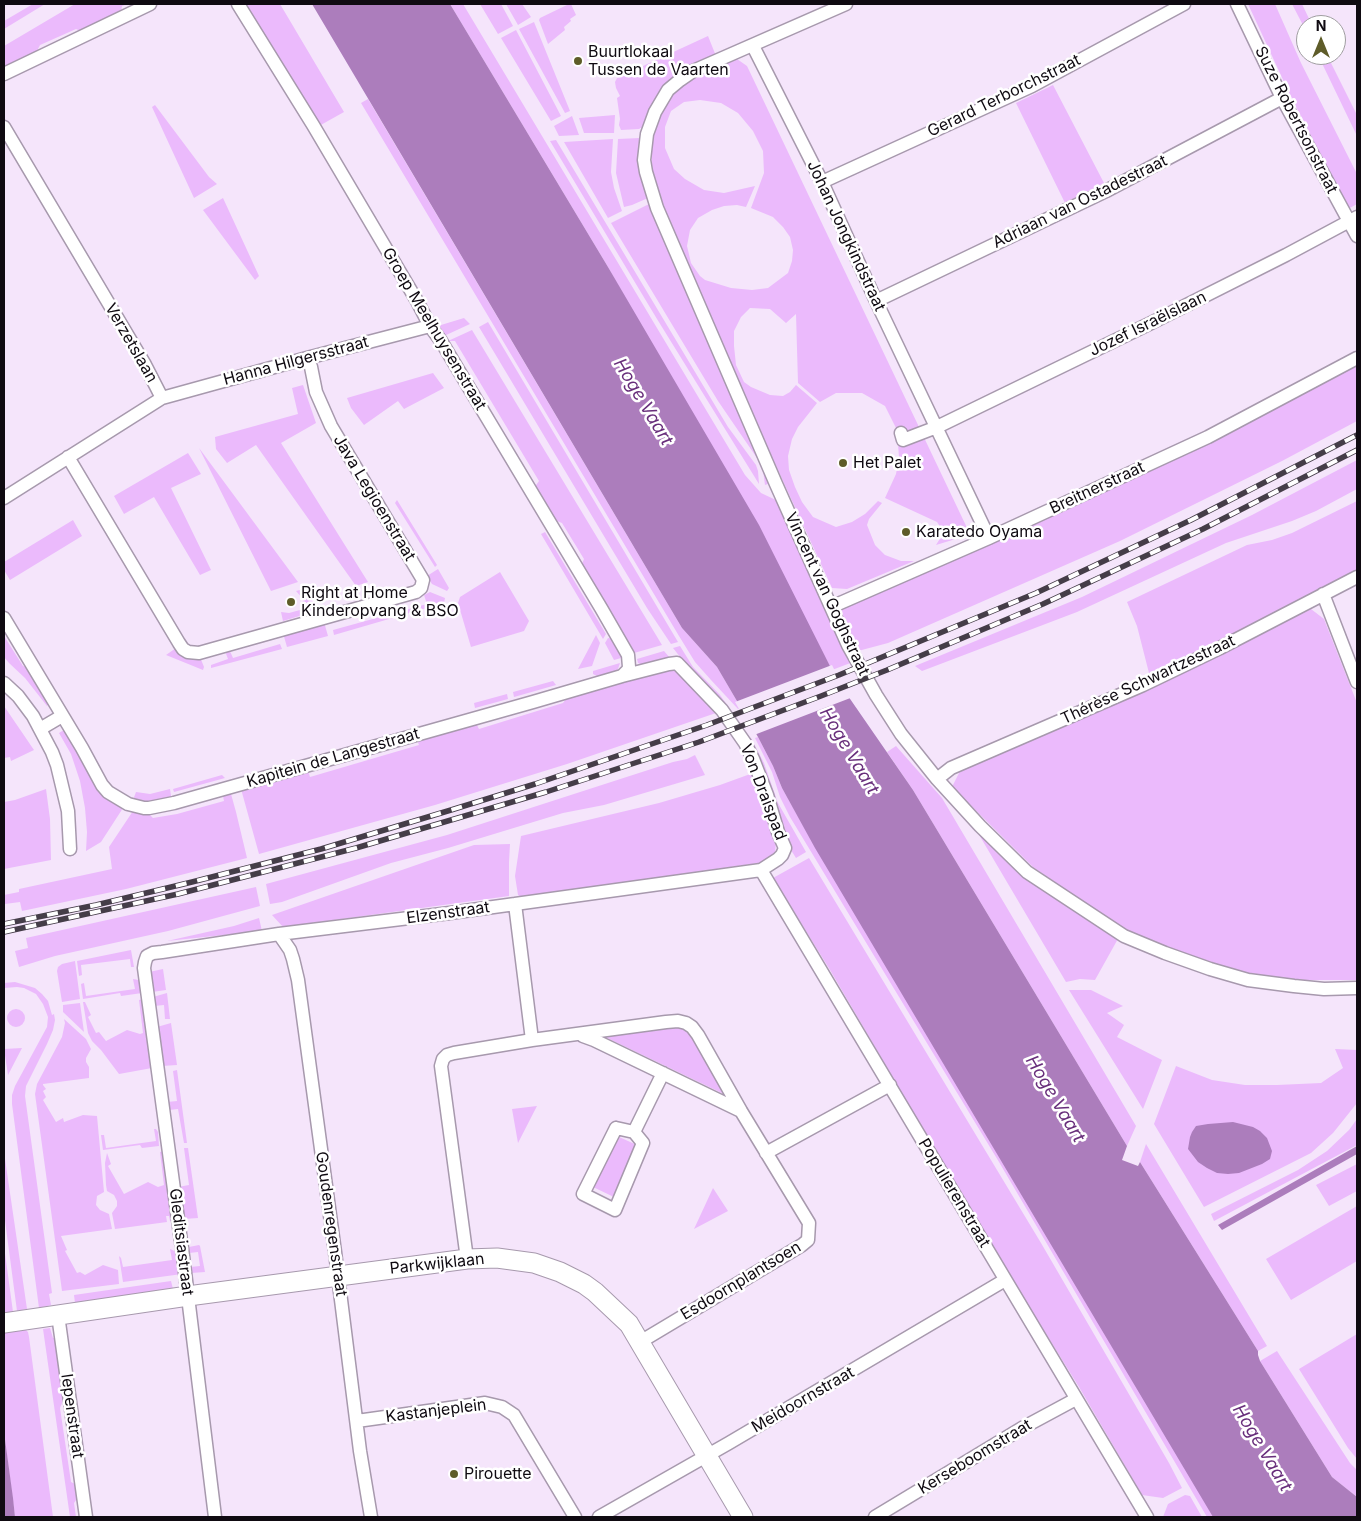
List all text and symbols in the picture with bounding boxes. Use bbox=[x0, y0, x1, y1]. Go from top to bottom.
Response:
north arrow bbox=[1296, 15, 1346, 65]
text: N bbox=[1316, 17, 1326, 34]
place label: Buurtlokaal Tussen de Vaarten bbox=[588, 42, 729, 80]
street label: Suze Robertsonstraat bbox=[1251, 43, 1341, 197]
street label: Gerard Terborchstraat bbox=[924, 51, 1084, 141]
marker: Buurtlokaal Tussen de Vaarten bbox=[572, 55, 584, 67]
street label: Adriaan van Ostadestraat bbox=[990, 151, 1170, 253]
street label: Johan Jongkindstraat bbox=[803, 158, 889, 314]
street label: Groep Meelhuysenstraat bbox=[378, 244, 490, 414]
street label: Jozef Israëlslaan bbox=[1086, 287, 1210, 361]
street label: Verzetslaan bbox=[101, 300, 161, 386]
street label: Hanna Hilgersstraat bbox=[221, 332, 371, 390]
water label: Hoge Vaart bbox=[609, 355, 677, 449]
street label: Java Legioenstraat bbox=[329, 432, 419, 564]
place label: Het Palet bbox=[853, 453, 922, 473]
marker: Het Palet bbox=[837, 457, 849, 469]
street label: Breitnerstraat bbox=[1047, 458, 1147, 518]
street label: Vincent van Goghstraat bbox=[781, 509, 873, 679]
place label: Karatedo Oyama bbox=[916, 522, 1042, 542]
marker: Karatedo Oyama bbox=[900, 526, 912, 538]
place label: Right at Home Kinderopvang & BSO bbox=[301, 583, 459, 621]
marker: Right at Home Kinderopvang & BSO bbox=[285, 596, 297, 608]
street label: Thérèse Schwartzestraat bbox=[1058, 631, 1238, 729]
water label: Hoge Vaart bbox=[815, 704, 883, 798]
street label: Kapitein de Langestraat bbox=[244, 724, 422, 792]
street label: Von Draispad bbox=[736, 741, 790, 843]
street label: Elzenstraat bbox=[405, 898, 491, 928]
water label: Hoge Vaart bbox=[1021, 1052, 1089, 1146]
street label: Populierenstraat bbox=[914, 1135, 994, 1251]
street label: Goudenregenstraat bbox=[311, 1150, 351, 1298]
street label: Gleditsiastraat bbox=[165, 1187, 197, 1297]
street label: Esdoornplantsoen bbox=[677, 1238, 805, 1324]
street label: Parkwijklaan bbox=[389, 1249, 485, 1279]
street label: Meidoornstraat bbox=[748, 1363, 858, 1437]
street label: Iepenstraat bbox=[57, 1373, 87, 1459]
street label: Kastanjeplein bbox=[384, 1395, 488, 1427]
water label: Hoge Vaart bbox=[1228, 1401, 1296, 1495]
street label: Kerseboomstraat bbox=[915, 1416, 1035, 1498]
place label: Pirouette bbox=[464, 1464, 531, 1484]
marker: Pirouette bbox=[448, 1468, 460, 1480]

